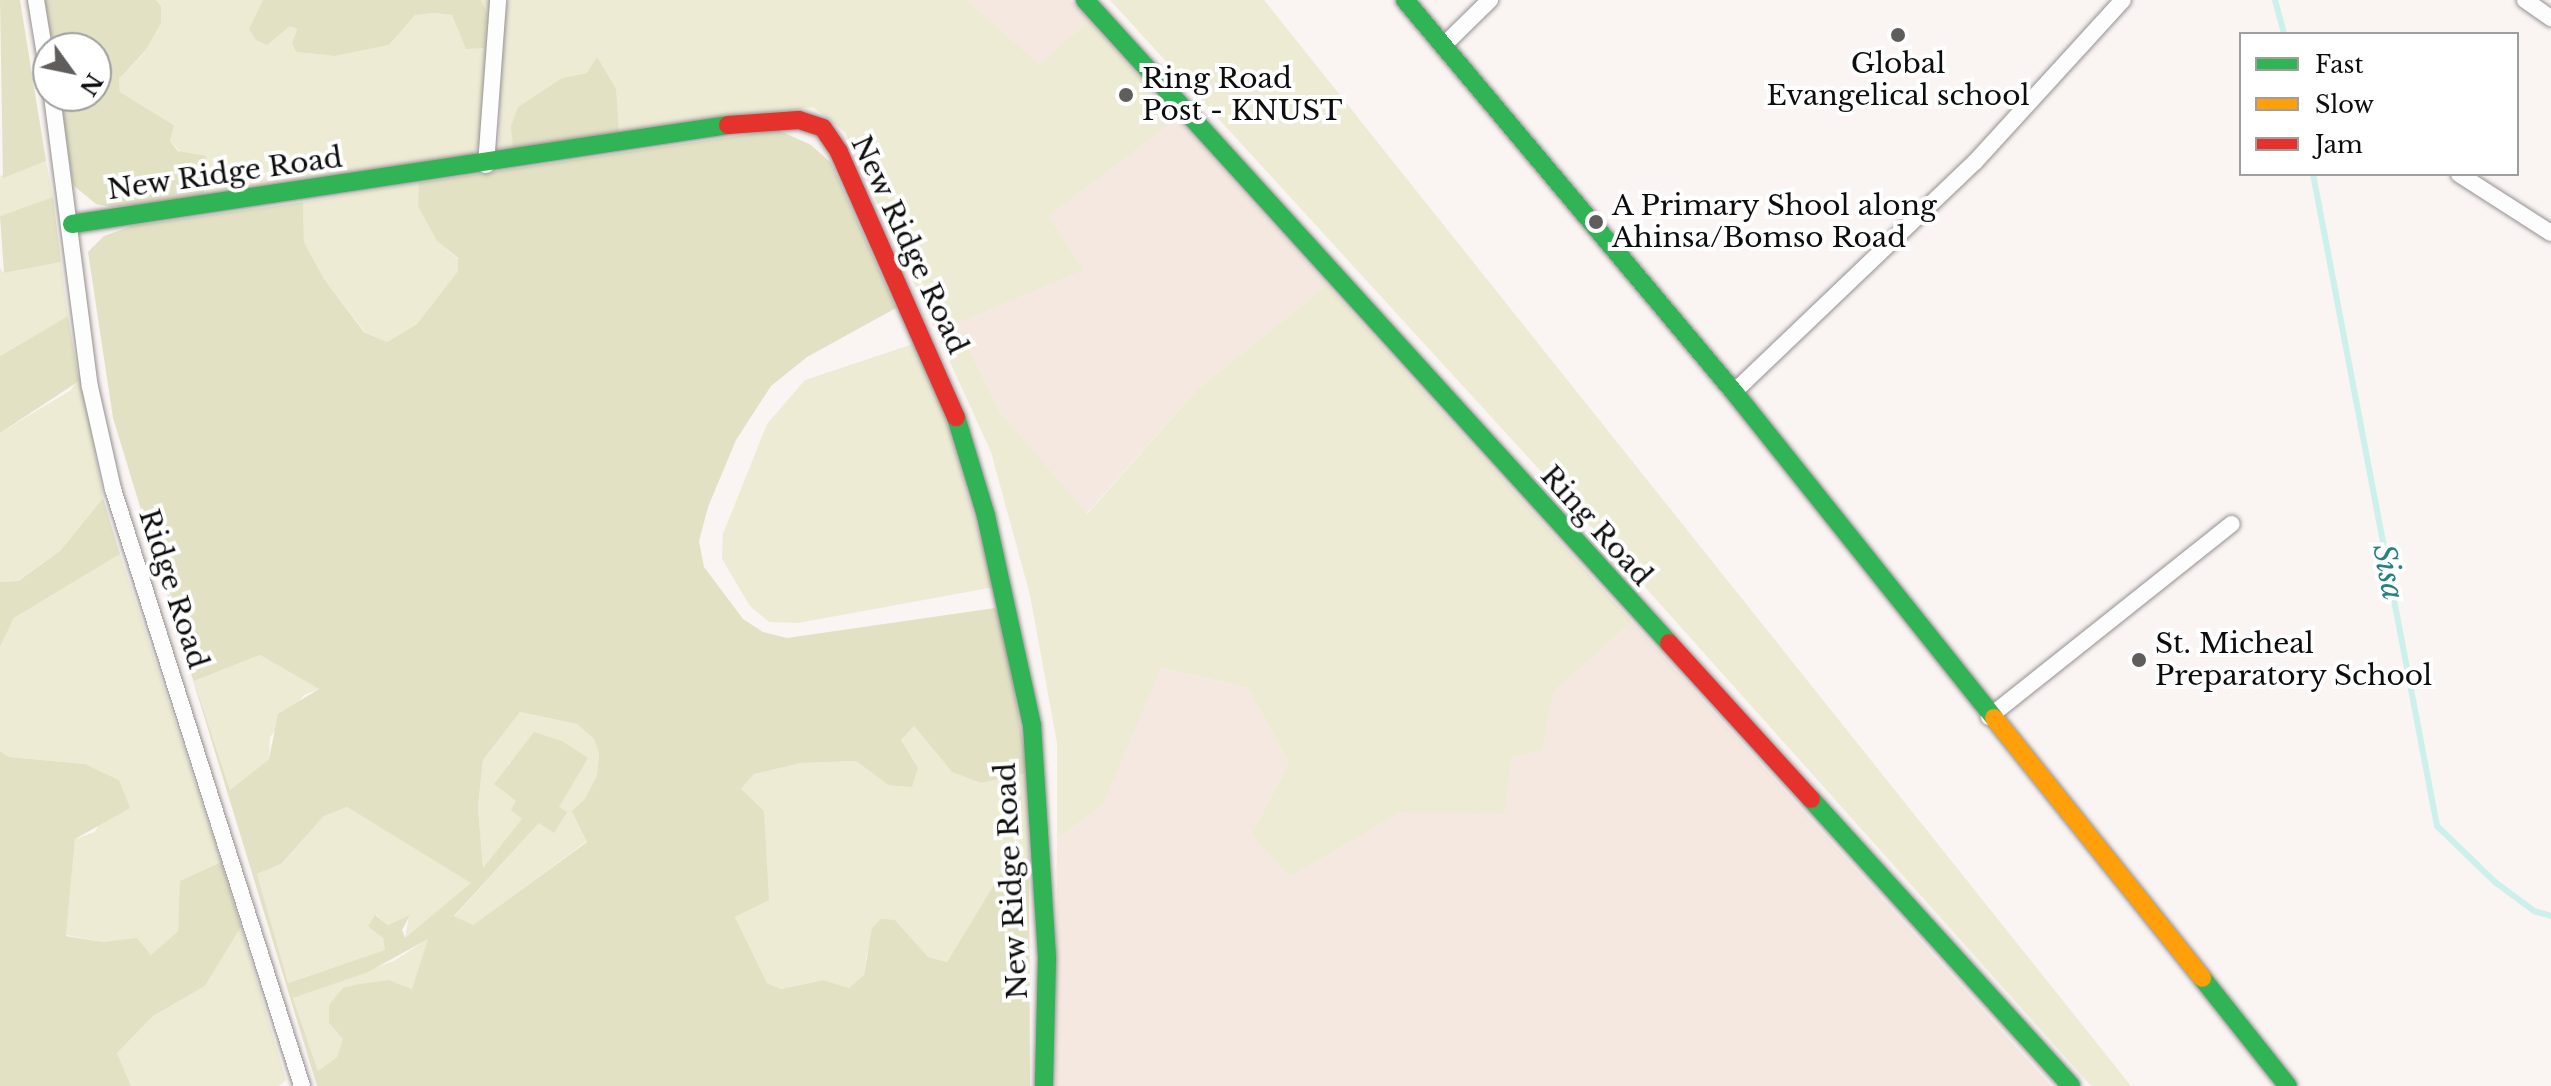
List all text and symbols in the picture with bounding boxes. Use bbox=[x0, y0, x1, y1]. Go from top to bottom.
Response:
marker: Global Evangelical school bbox=[1889, 26, 1907, 44]
north arrow bbox=[32, 32, 112, 112]
legend bbox=[2239, 32, 2519, 176]
place label: Global Evangelical school bbox=[1766, 47, 2030, 113]
text: Fast bbox=[2315, 50, 2363, 79]
place label: Ring Road Post - KNUST bbox=[1142, 62, 1342, 128]
text: N bbox=[74, 68, 108, 100]
marker: Ring Road Post - KNUST bbox=[1117, 86, 1135, 104]
text: Slow bbox=[2315, 90, 2374, 119]
street label: New Ridge Road bbox=[844, 130, 974, 360]
text: Jam bbox=[2315, 130, 2363, 159]
street label: New Ridge Road bbox=[105, 141, 345, 207]
place label: A Primary Shool along Ahinsa/Bomso Road bbox=[1612, 189, 1939, 255]
marker: A Primary Shool along Ahinsa/Bomso Road bbox=[1587, 213, 1605, 231]
street label: Ring Road bbox=[1533, 459, 1659, 593]
street label: Ridge Road bbox=[131, 505, 215, 673]
water label: Sisa bbox=[2365, 541, 2411, 603]
place label: St. Micheal Preparatory School bbox=[2155, 627, 2433, 693]
marker: St. Micheal Preparatory School bbox=[2130, 651, 2148, 669]
street label: New Ridge Road bbox=[989, 761, 1035, 1001]

